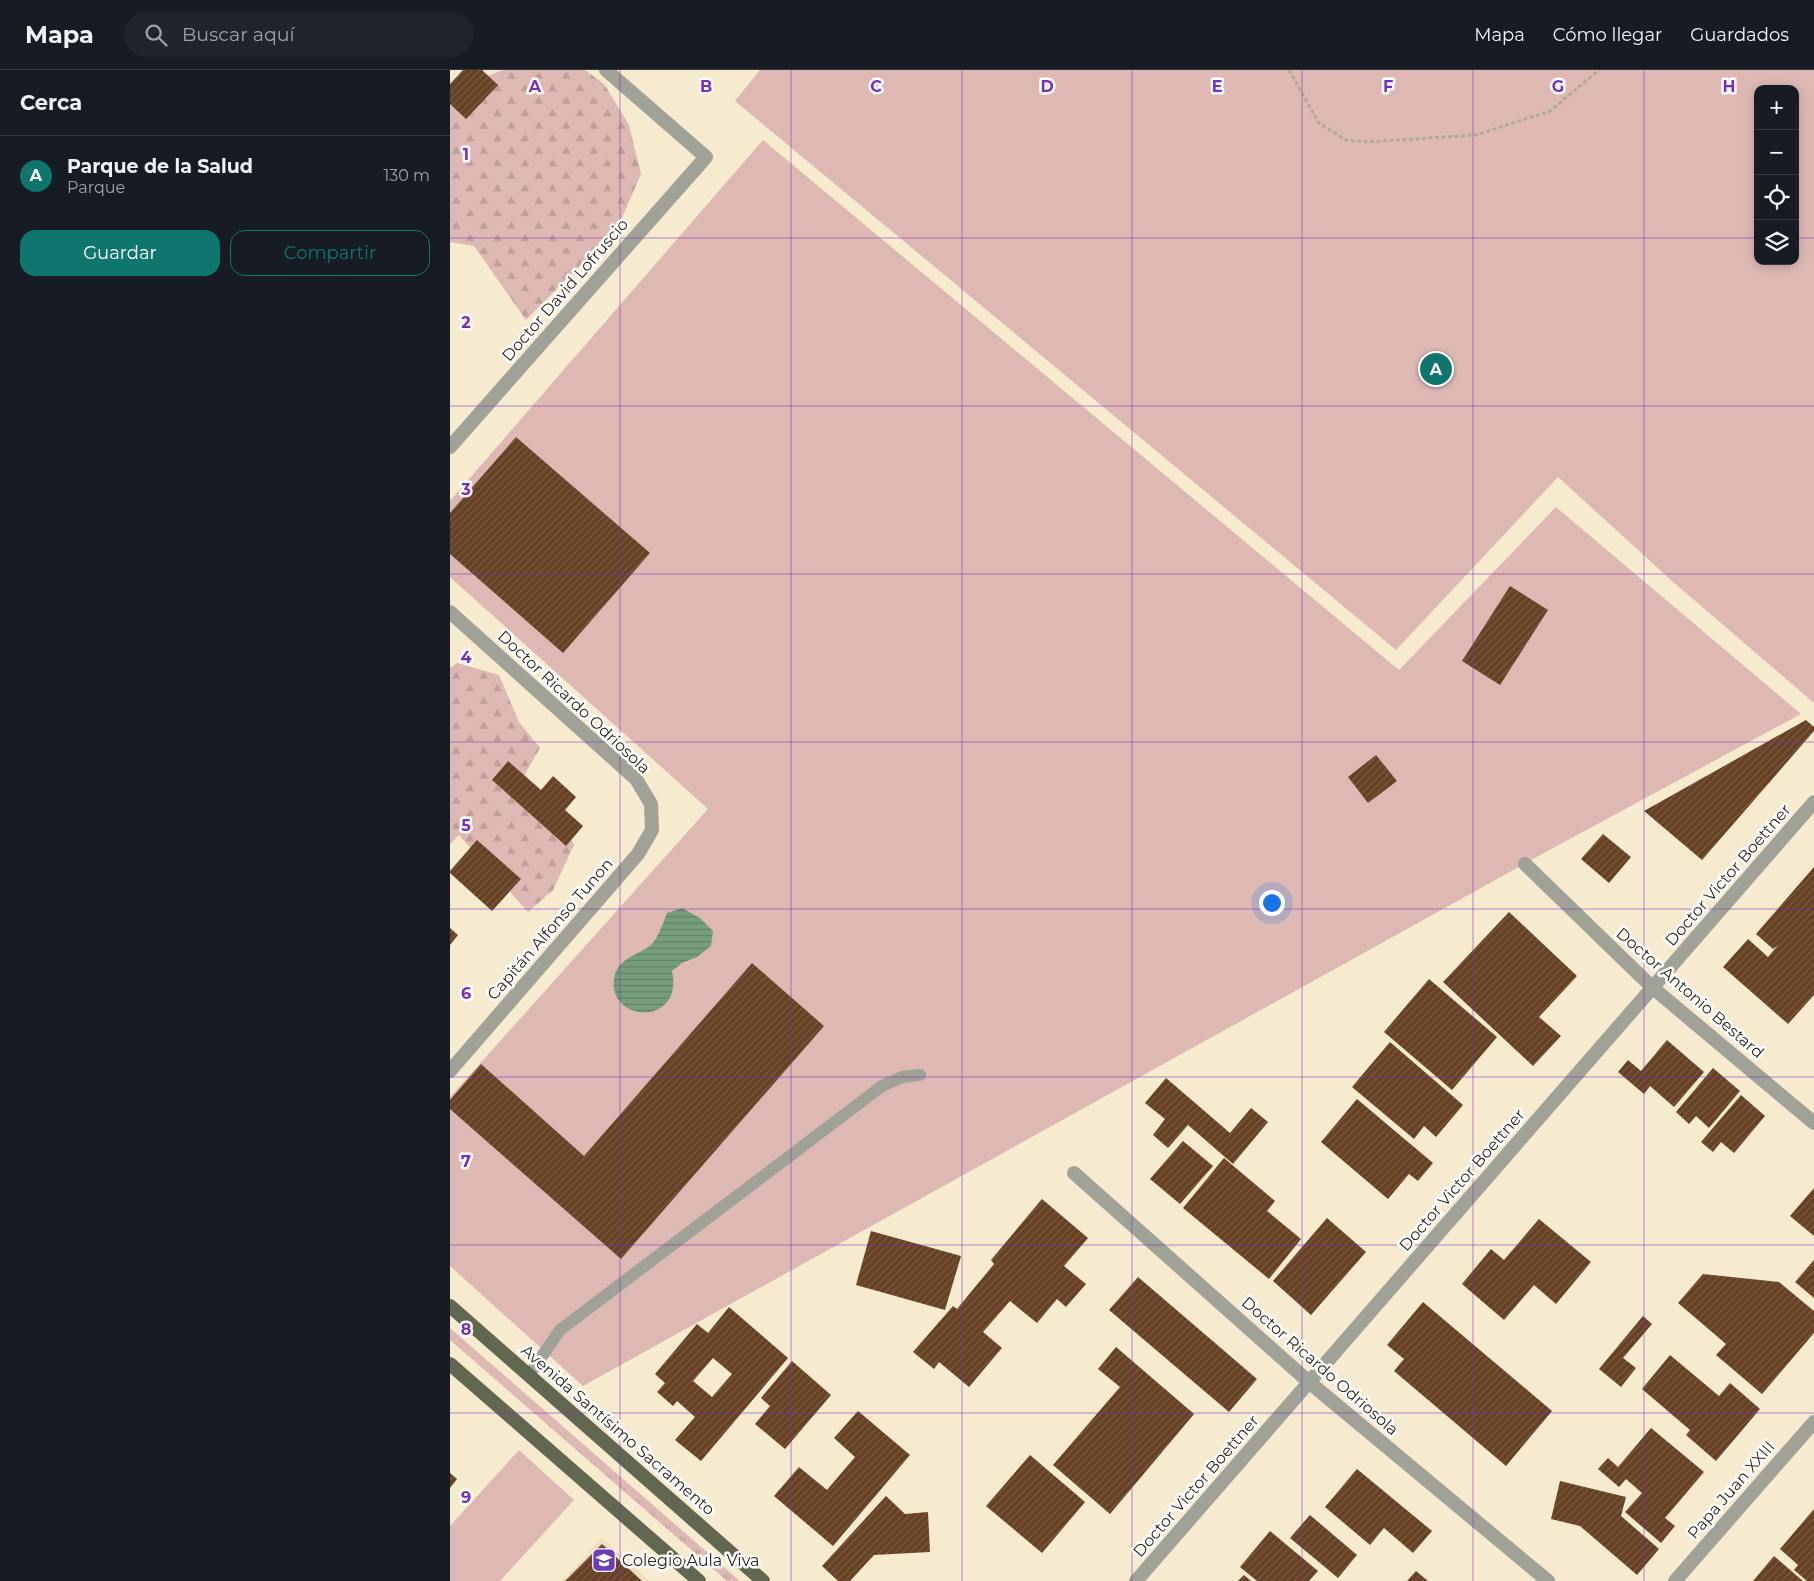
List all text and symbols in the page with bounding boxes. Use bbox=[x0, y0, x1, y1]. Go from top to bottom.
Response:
search box bbox=[124, 12, 474, 57]
text: Mapa bbox=[25, 20, 94, 49]
icon: search bbox=[142, 21, 170, 49]
text: Buscar aquí bbox=[182, 23, 295, 46]
text: Mapa bbox=[1474, 24, 1525, 46]
text: Cómo llegar bbox=[1553, 24, 1662, 46]
text: Guardados bbox=[1690, 24, 1789, 46]
text: A bbox=[528, 77, 542, 96]
text: B bbox=[700, 77, 712, 96]
text: C bbox=[870, 77, 882, 96]
text: D bbox=[1040, 77, 1054, 96]
text: E bbox=[1212, 77, 1222, 96]
text: F bbox=[1383, 77, 1393, 96]
text: G bbox=[1552, 77, 1564, 96]
text: H bbox=[1723, 77, 1735, 96]
map controls bbox=[1754, 85, 1799, 265]
button: + bbox=[1754, 85, 1799, 130]
text: Cerca bbox=[20, 90, 82, 115]
button: − bbox=[1754, 130, 1799, 175]
text: 1 bbox=[463, 145, 469, 164]
text: Parque de la Salud bbox=[67, 155, 253, 178]
text: A bbox=[30, 166, 42, 185]
text: 130 m bbox=[383, 166, 430, 185]
button: locate bbox=[1754, 175, 1799, 220]
text: Parque bbox=[67, 178, 125, 197]
street label: Doctor David Lofruscio bbox=[498, 215, 632, 365]
button: layers bbox=[1754, 220, 1799, 265]
button: Guardar bbox=[20, 230, 220, 276]
button: Compartir bbox=[230, 230, 430, 276]
text: 2 bbox=[461, 313, 471, 332]
pin: A bbox=[1420, 350, 1452, 388]
text: 3 bbox=[460, 480, 471, 499]
street label: Doctor Ricardo Odriosola bbox=[494, 626, 654, 778]
text: 4 bbox=[460, 648, 472, 667]
street label: Doctor Victor Boettner bbox=[1661, 800, 1795, 950]
text: 5 bbox=[461, 816, 471, 835]
street label: Capitán Alfonso Tunon bbox=[483, 854, 617, 1004]
your location bbox=[1259, 890, 1285, 916]
street label: Doctor Antonio Bestard bbox=[1612, 924, 1768, 1062]
text: 6 bbox=[461, 984, 471, 1003]
street label: Doctor Victor Boettner bbox=[1395, 1105, 1529, 1255]
text: 7 bbox=[461, 1152, 471, 1171]
street label: Doctor Ricardo Odriosola bbox=[1238, 1293, 1402, 1439]
text: 8 bbox=[461, 1320, 471, 1339]
street label: Avenida Santísimo Sacramento bbox=[517, 1341, 719, 1519]
street label: Doctor Victor Boettner bbox=[1129, 1411, 1263, 1561]
street label: Papa Juan XXIII bbox=[1683, 1437, 1779, 1543]
text: 9 bbox=[461, 1488, 471, 1507]
school or university icon: Colegio Aula Viva bbox=[591, 1547, 617, 1573]
place label: Colegio Aula Viva bbox=[622, 1551, 759, 1570]

